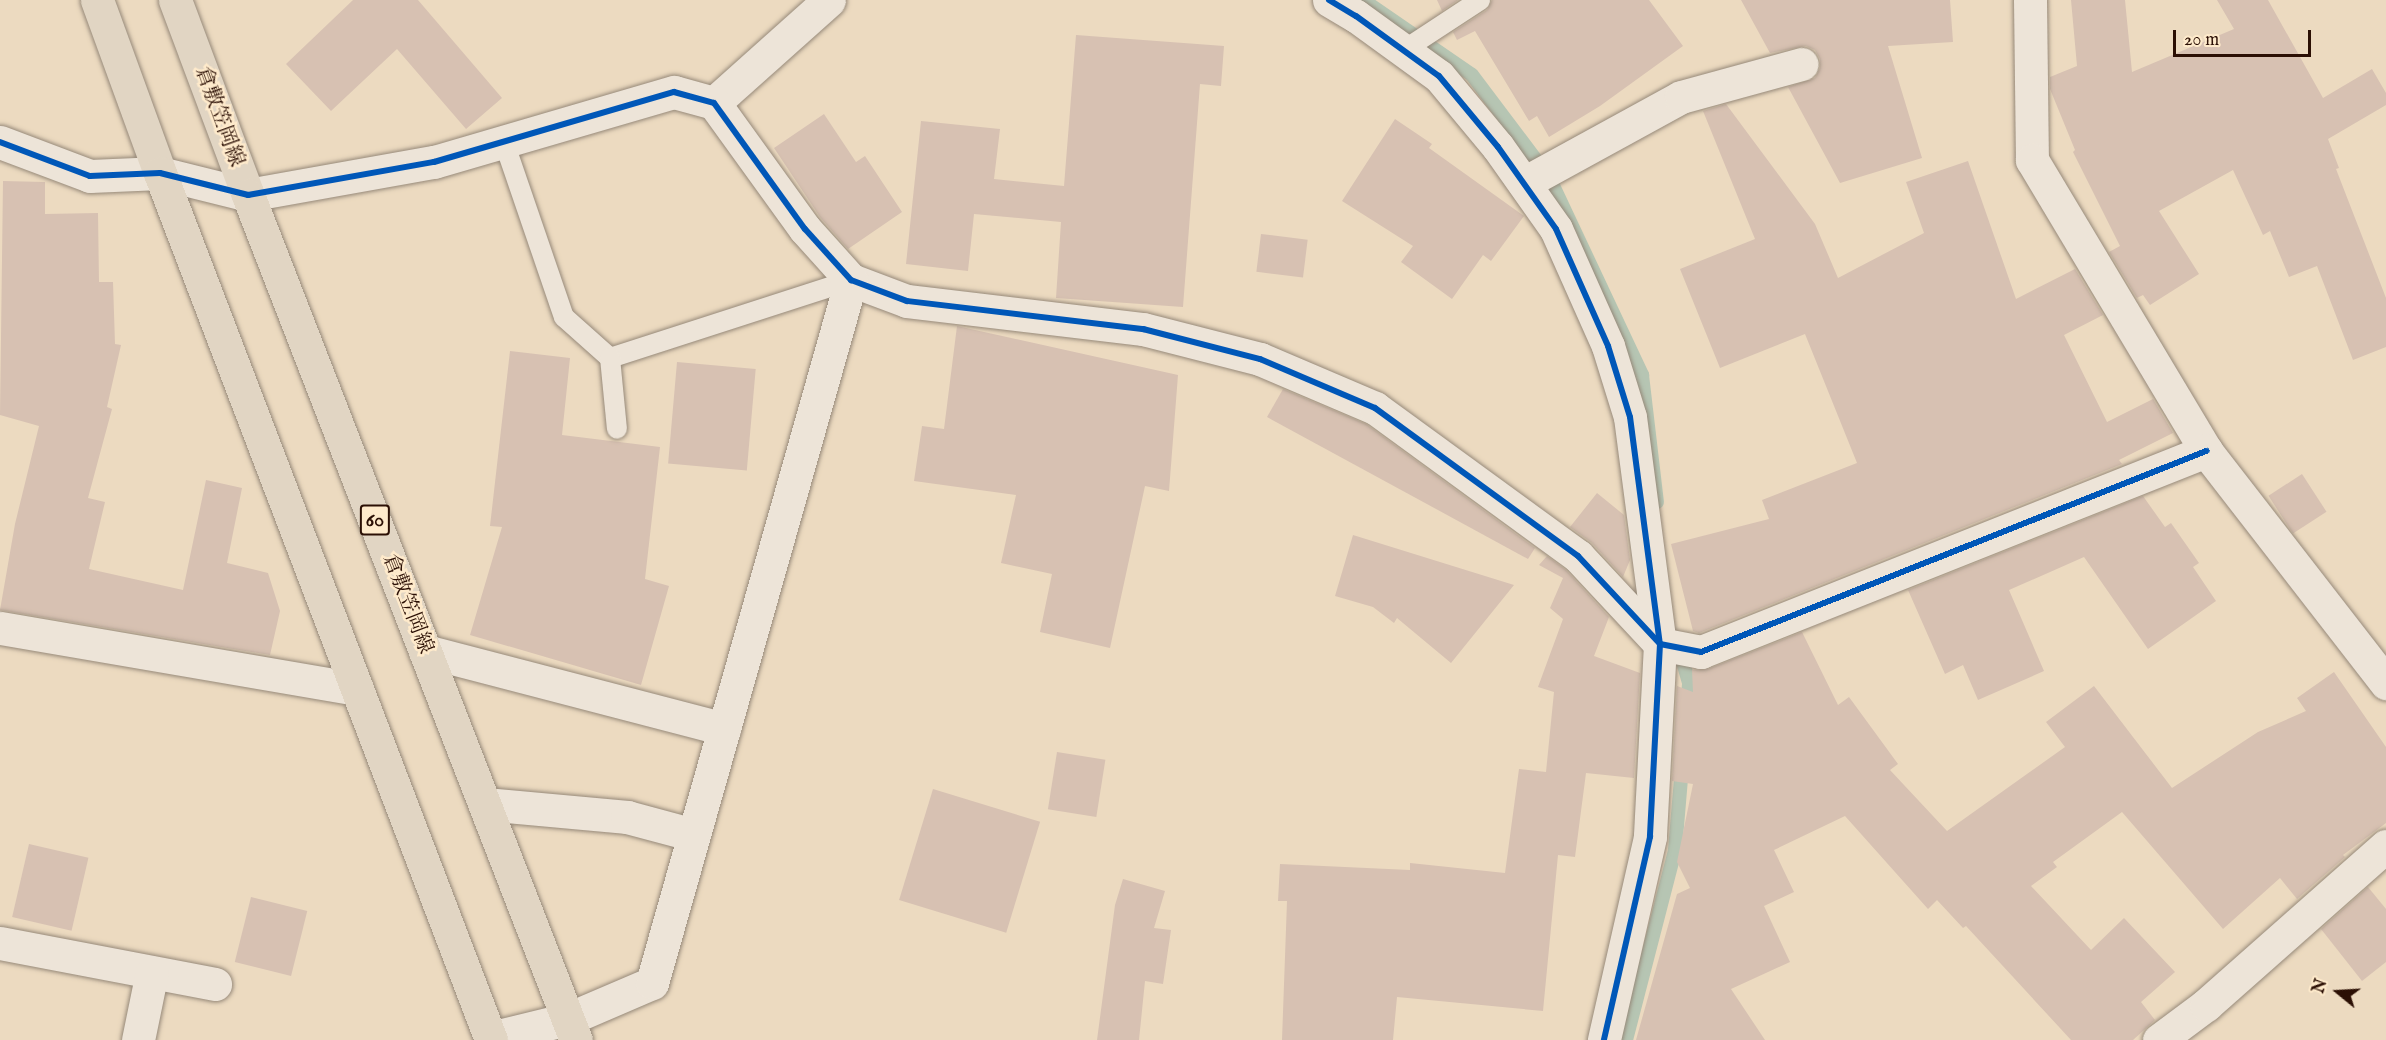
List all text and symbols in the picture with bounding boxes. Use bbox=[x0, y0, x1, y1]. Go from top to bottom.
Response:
scale bar bbox=[2176, 18, 2314, 56]
text: 20 m bbox=[2184, 29, 2219, 52]
street label: 倉敷笠岡線 bbox=[189, 63, 249, 171]
road number: 60 bbox=[358, 503, 392, 537]
street label: 倉敷笠岡線 bbox=[376, 550, 438, 658]
north arrow bbox=[2308, 962, 2368, 1022]
text: N bbox=[2309, 977, 2333, 996]

